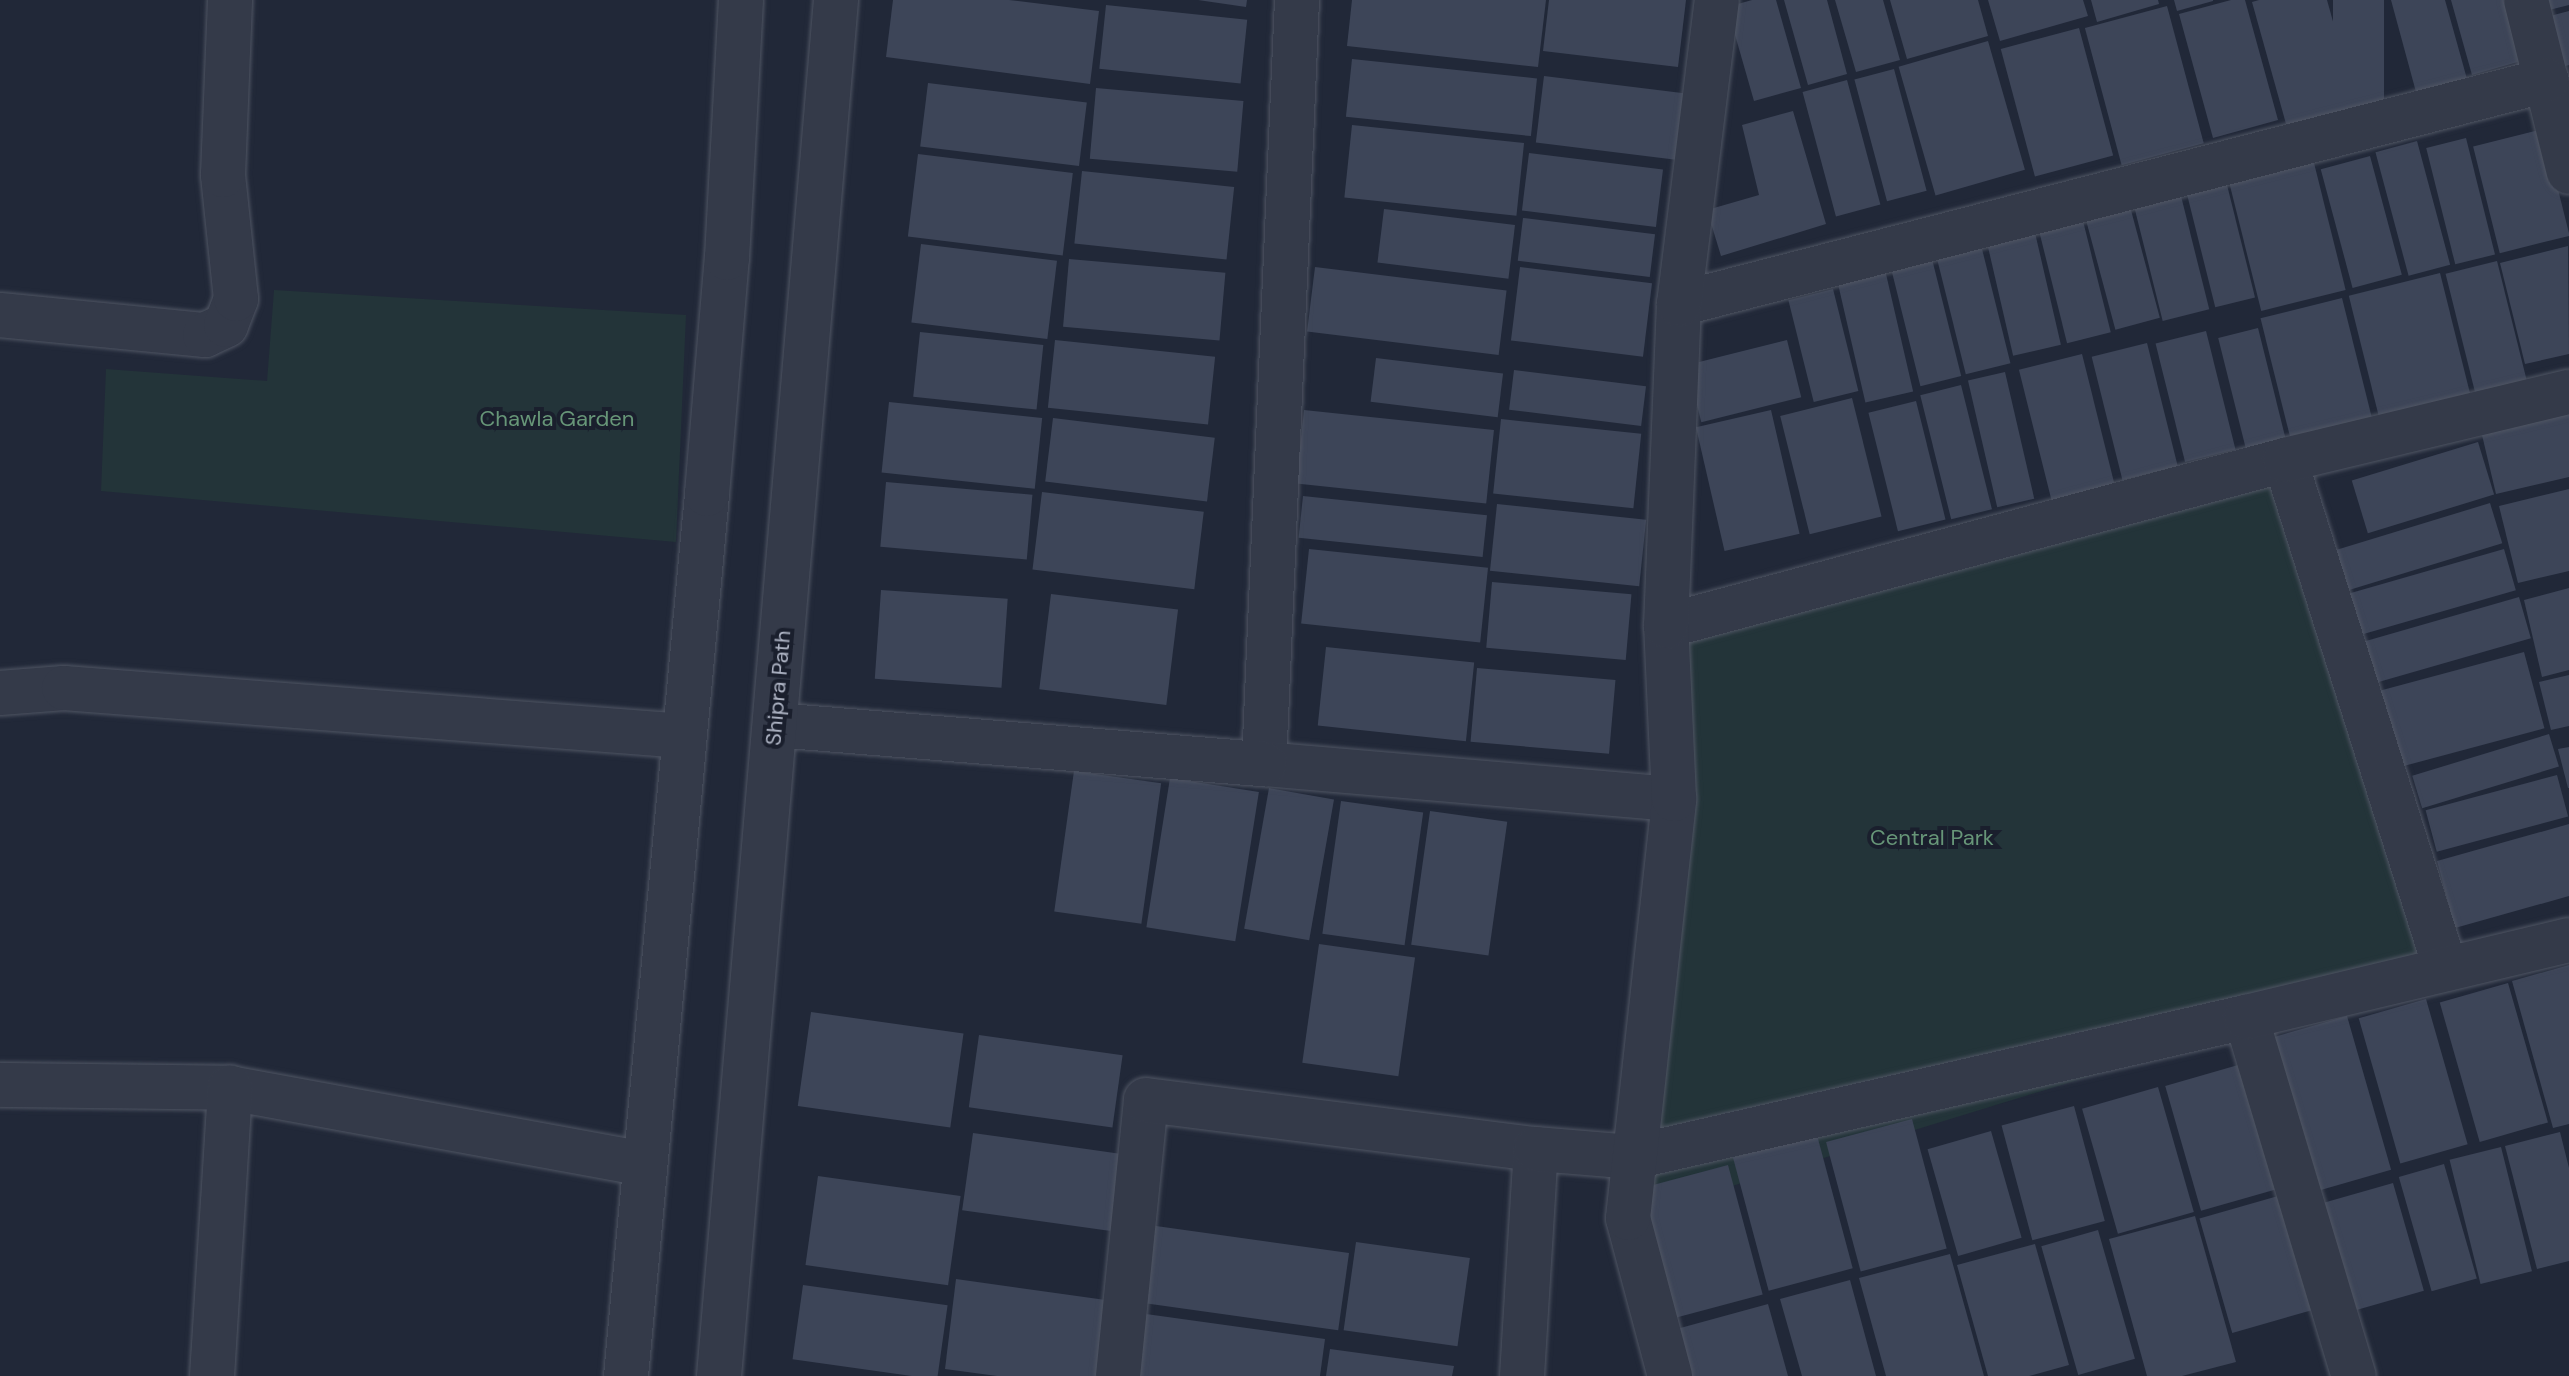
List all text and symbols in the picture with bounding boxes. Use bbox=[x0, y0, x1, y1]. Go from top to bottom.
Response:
park label: Chawla Garden bbox=[480, 406, 634, 432]
street label: Shipra Path bbox=[760, 629, 796, 747]
park label: Central Park bbox=[1870, 825, 1994, 851]

